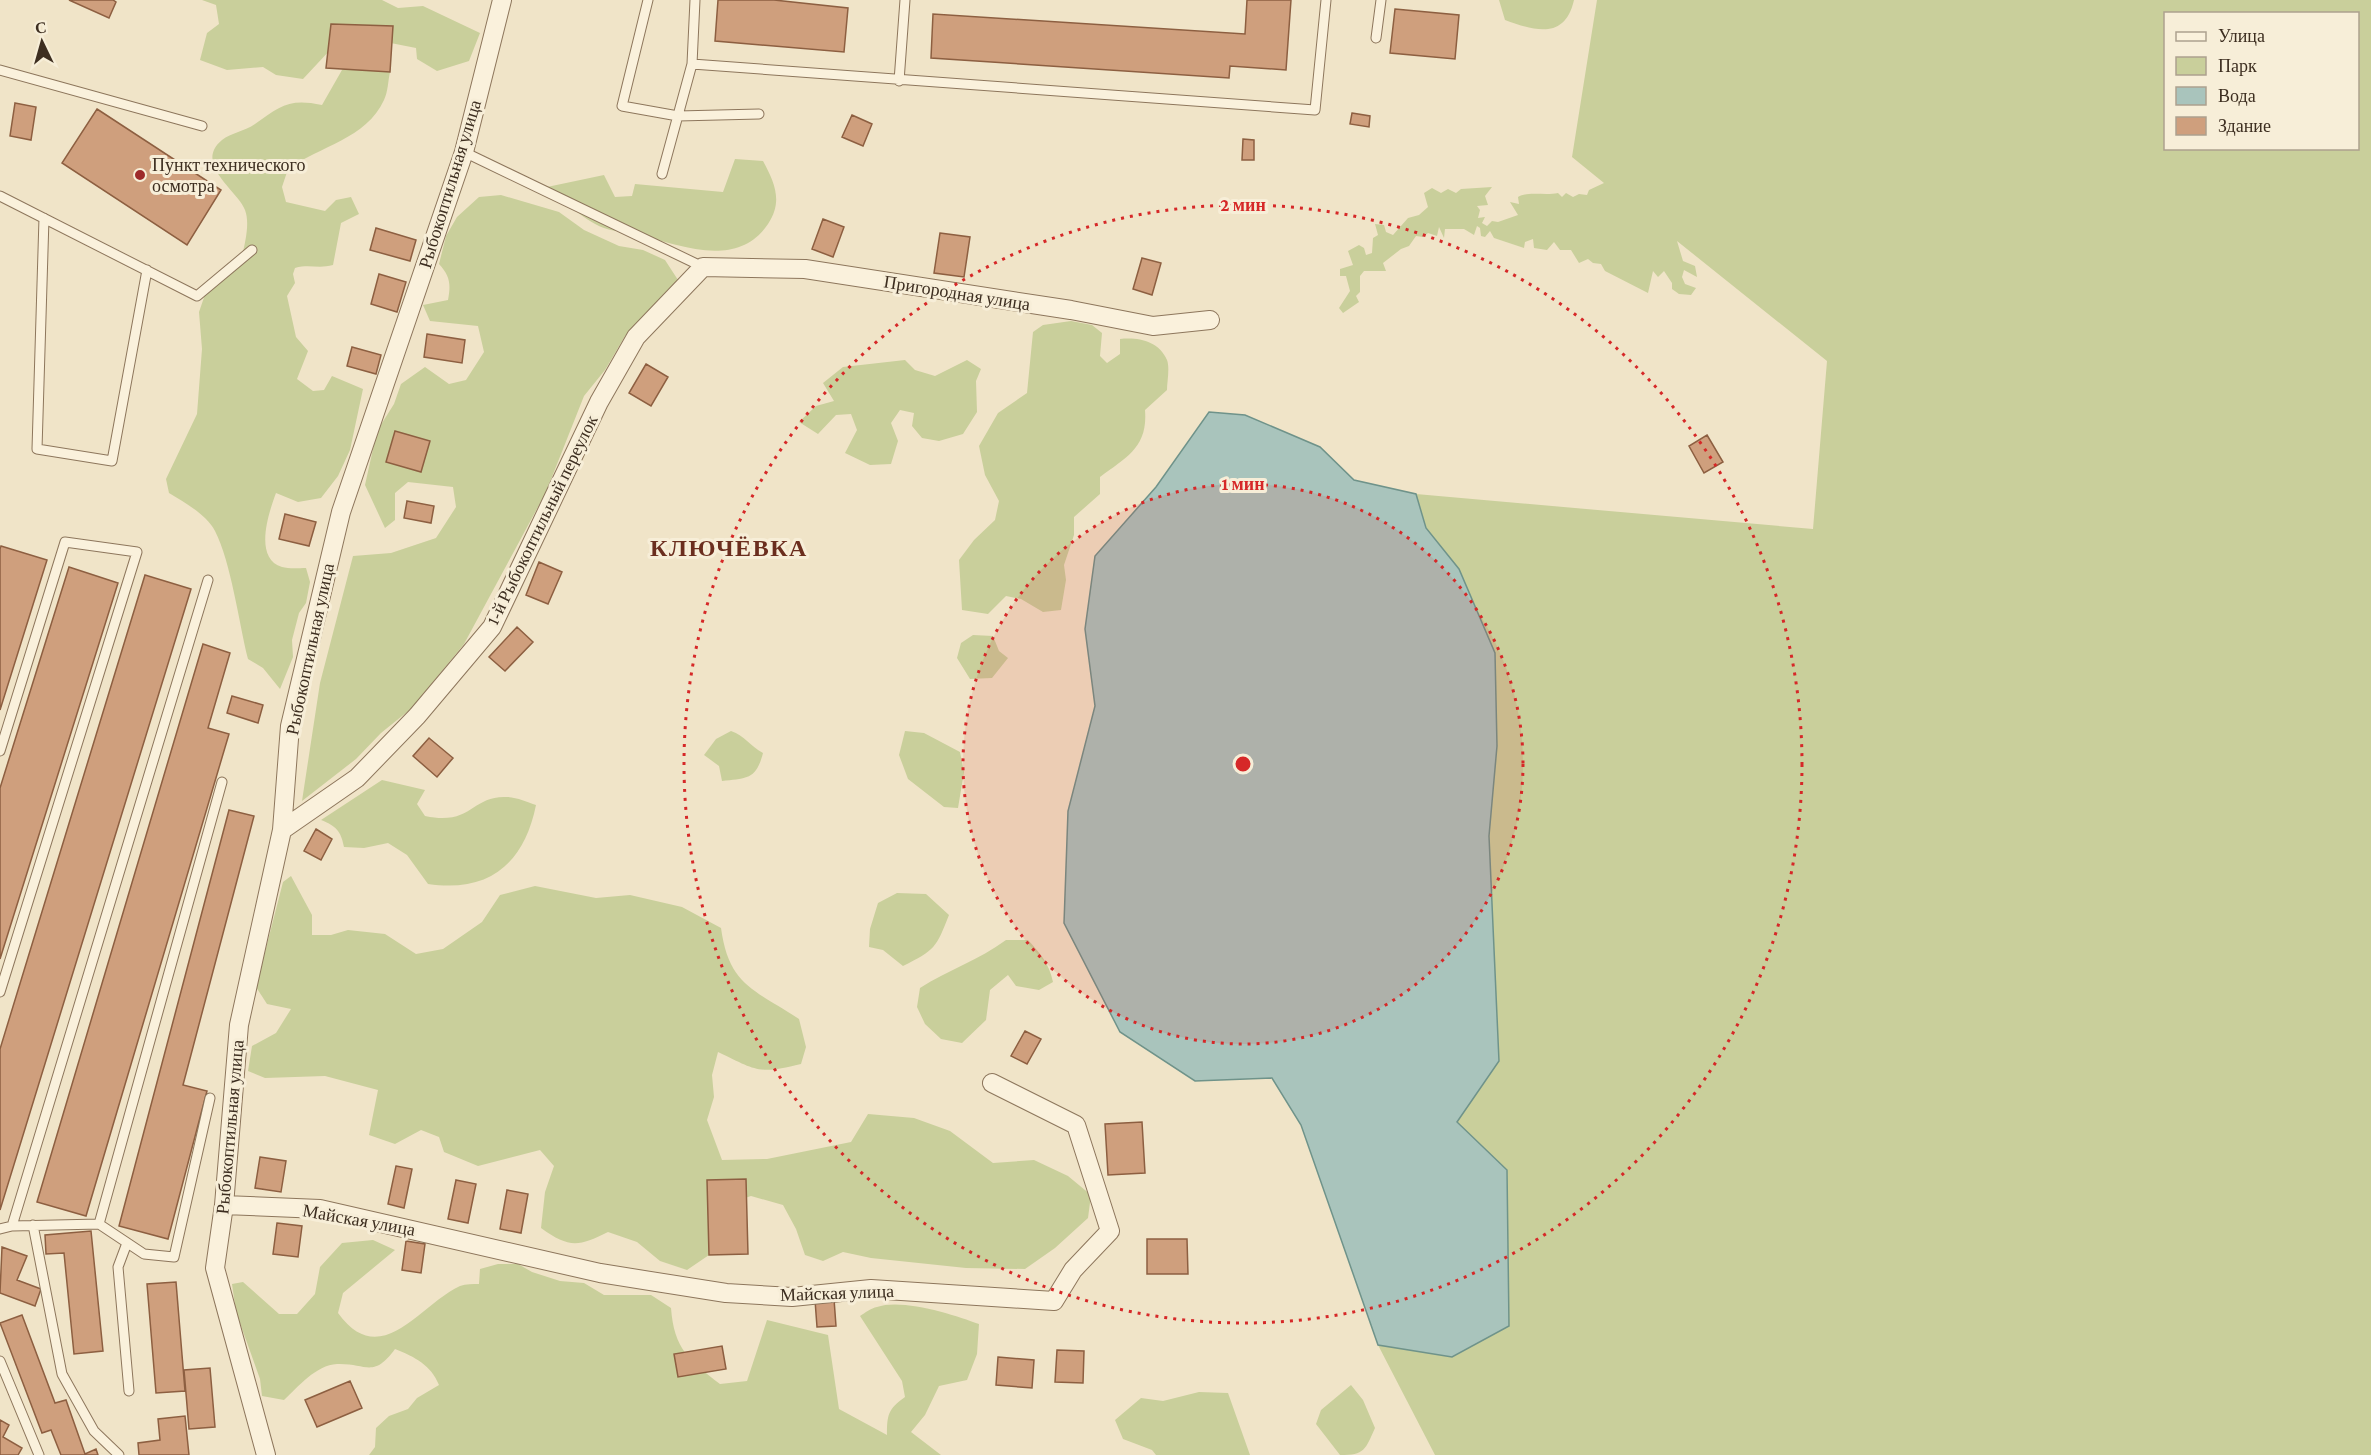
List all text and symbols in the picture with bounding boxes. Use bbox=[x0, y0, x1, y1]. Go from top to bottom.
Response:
north arrow bbox=[12, 12, 72, 72]
legend bbox=[2164, 12, 2359, 150]
text: С bbox=[34, 19, 47, 37]
text: Улица bbox=[2218, 26, 2265, 46]
text: Парк bbox=[2218, 56, 2257, 76]
text: Вода bbox=[2218, 86, 2256, 106]
street label: Рыбокоптильная улица bbox=[415, 97, 485, 271]
text: Здание bbox=[2218, 116, 2271, 136]
place label: Пункт технического осмотра bbox=[152, 155, 306, 196]
marker: Пункт технического осмотра bbox=[133, 168, 147, 182]
text: 2 мин bbox=[1220, 195, 1266, 215]
street label: Пригородная улица bbox=[882, 272, 1032, 314]
street label: 1-й Рыбокоптильный переулок bbox=[482, 412, 602, 628]
text: 1 мин bbox=[1221, 474, 1265, 494]
district label: КЛЮЧЁВКА bbox=[650, 534, 808, 561]
street label: Рыбокоптильная улица bbox=[282, 561, 338, 737]
centre of rings bbox=[1233, 754, 1253, 774]
street label: Рыбокоптильная улица bbox=[212, 1039, 248, 1215]
street label: Майская улица bbox=[301, 1200, 417, 1240]
street label: Майская улица bbox=[780, 1281, 894, 1305]

